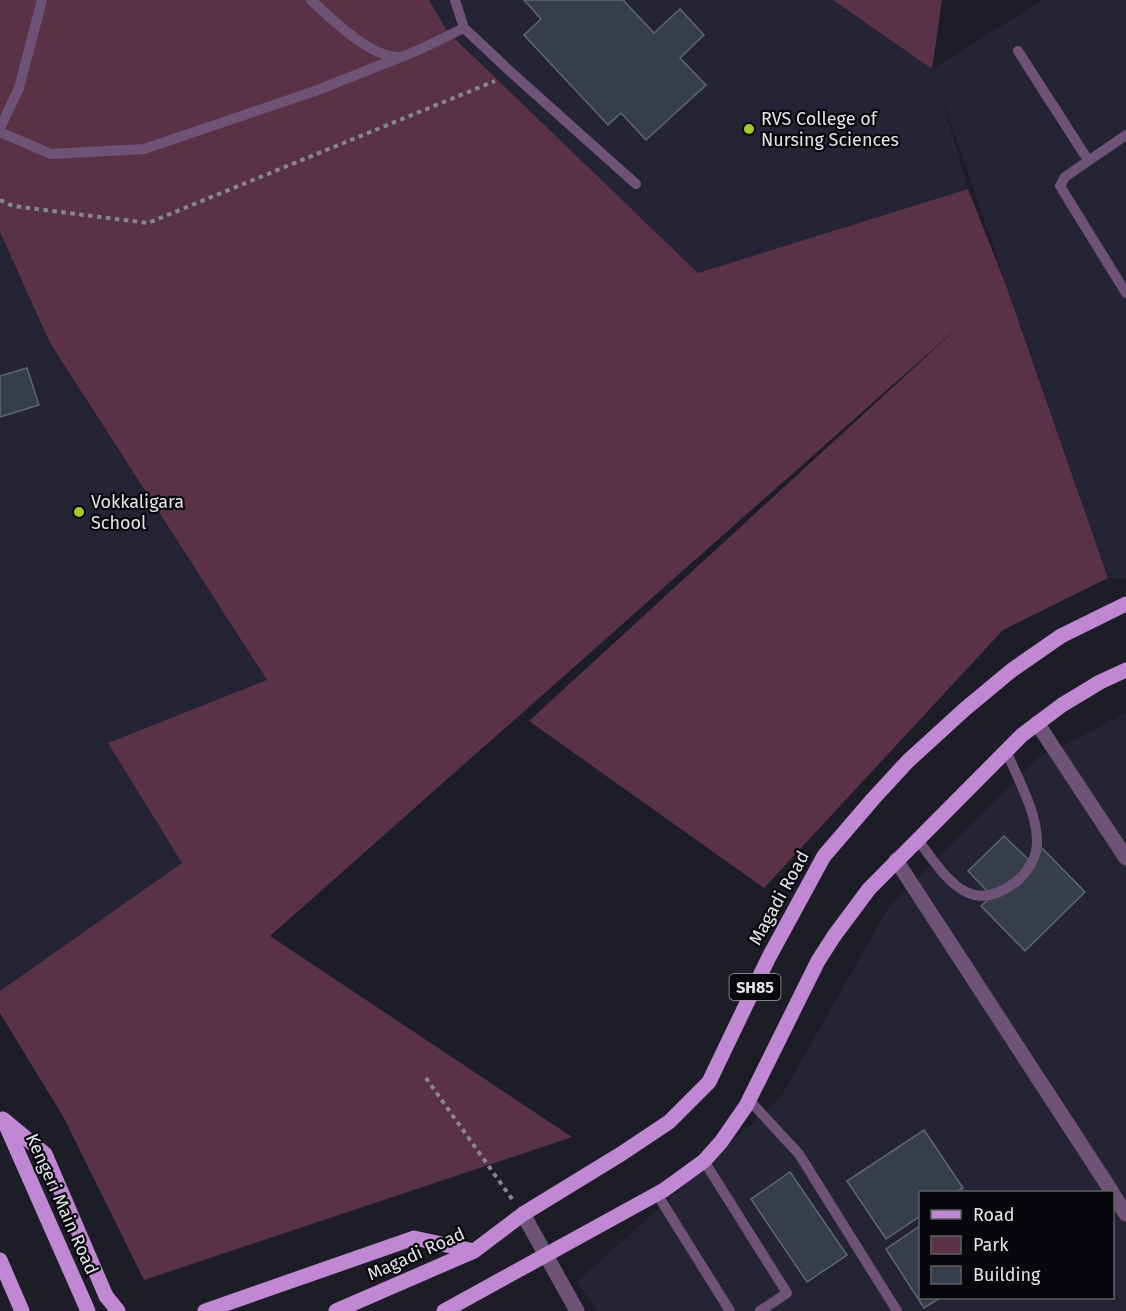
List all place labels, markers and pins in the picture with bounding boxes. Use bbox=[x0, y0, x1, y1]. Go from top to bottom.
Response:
place label: RVS College of Nursing Sciences bbox=[761, 108, 899, 151]
marker: RVS College of Nursing Sciences bbox=[742, 122, 756, 136]
place label: Vokkaligara School bbox=[91, 491, 184, 534]
marker: Vokkaligara School bbox=[72, 505, 86, 519]

